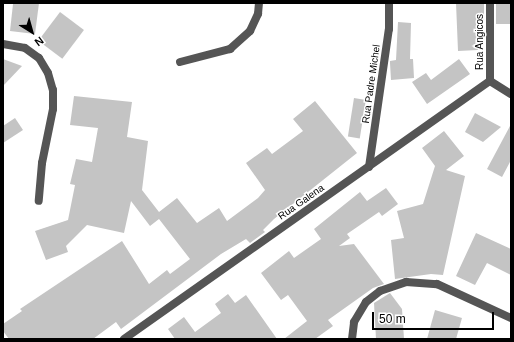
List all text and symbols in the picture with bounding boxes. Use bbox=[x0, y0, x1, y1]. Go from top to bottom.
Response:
north arrow bbox=[12, 12, 52, 52]
street label: Rua Angicos bbox=[474, 14, 486, 70]
text: N bbox=[32, 34, 46, 49]
street label: Rua Padre Michel bbox=[360, 44, 382, 124]
street label: Rua Galena bbox=[276, 182, 326, 222]
scale bar bbox=[374, 304, 496, 330]
text: 50 m bbox=[379, 312, 406, 326]

